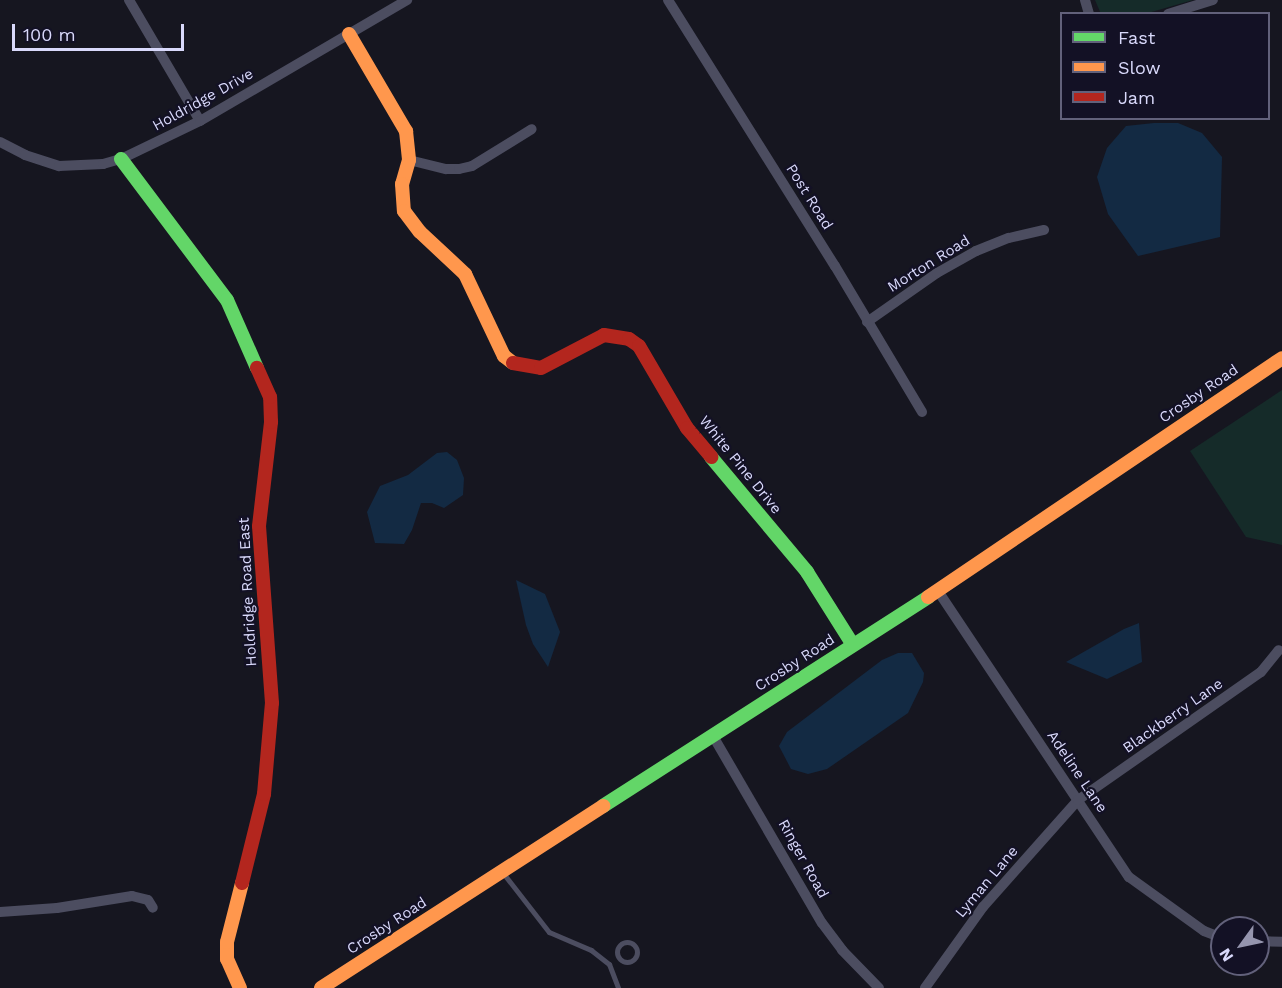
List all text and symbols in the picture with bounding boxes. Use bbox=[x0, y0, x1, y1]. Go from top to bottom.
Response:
scale bar bbox=[15, 12, 188, 50]
legend bbox=[1060, 12, 1270, 120]
text: 100 m bbox=[23, 24, 76, 45]
text: Fast bbox=[1118, 27, 1155, 48]
text: Slow bbox=[1118, 57, 1161, 78]
street label: Holdridge Drive bbox=[149, 65, 257, 135]
text: Jam bbox=[1118, 87, 1155, 108]
street label: Post Road bbox=[782, 161, 836, 233]
street label: Morton Road bbox=[885, 232, 973, 296]
street label: Crosby Road bbox=[1156, 361, 1242, 427]
street label: White Pine Drive bbox=[695, 412, 785, 518]
street label: Holdridge Road East bbox=[235, 517, 261, 667]
street label: Crosby Road bbox=[752, 630, 838, 696]
street label: Blackberry Lane bbox=[1119, 675, 1227, 757]
street label: Adeline Lane bbox=[1043, 728, 1111, 816]
street label: Ringer Road bbox=[774, 816, 832, 902]
street label: Lyman Lane bbox=[952, 843, 1022, 921]
street label: Crosby Road bbox=[344, 893, 430, 959]
north arrow bbox=[1210, 916, 1270, 976]
text: N bbox=[1215, 945, 1237, 965]

